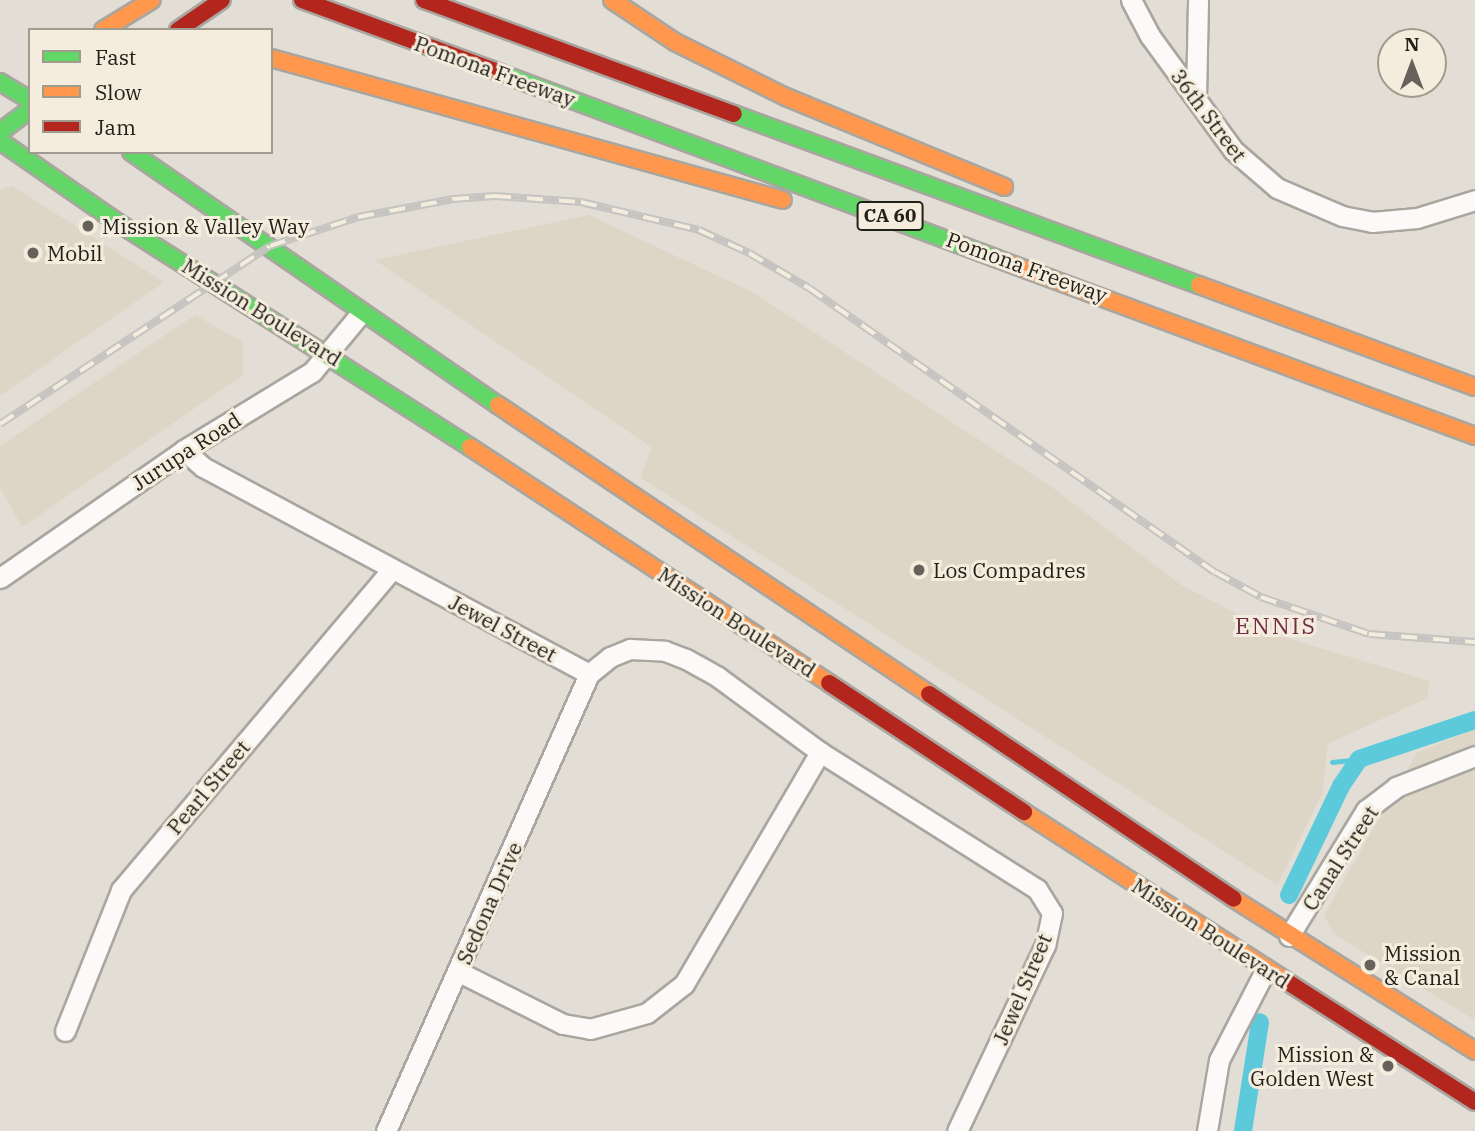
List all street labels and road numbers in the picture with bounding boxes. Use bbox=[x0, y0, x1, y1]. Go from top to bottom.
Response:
street label: Pomona Freeway bbox=[411, 30, 579, 112]
street label: 36th Street bbox=[1166, 64, 1252, 166]
road number: CA 60 bbox=[855, 200, 925, 232]
street label: Pomona Freeway bbox=[943, 226, 1111, 308]
street label: Mission Boulevard bbox=[178, 253, 346, 371]
street label: Jurupa Road bbox=[127, 406, 245, 496]
street label: Mission Boulevard bbox=[653, 562, 821, 682]
street label: Jewel Street bbox=[445, 589, 561, 667]
street label: Pearl Street bbox=[161, 735, 255, 839]
street label: Canal Street bbox=[1297, 801, 1383, 915]
street label: Sedona Drive bbox=[451, 838, 527, 968]
street label: Mission Boulevard bbox=[1127, 873, 1295, 993]
street label: Jewel Street bbox=[987, 930, 1057, 1048]

